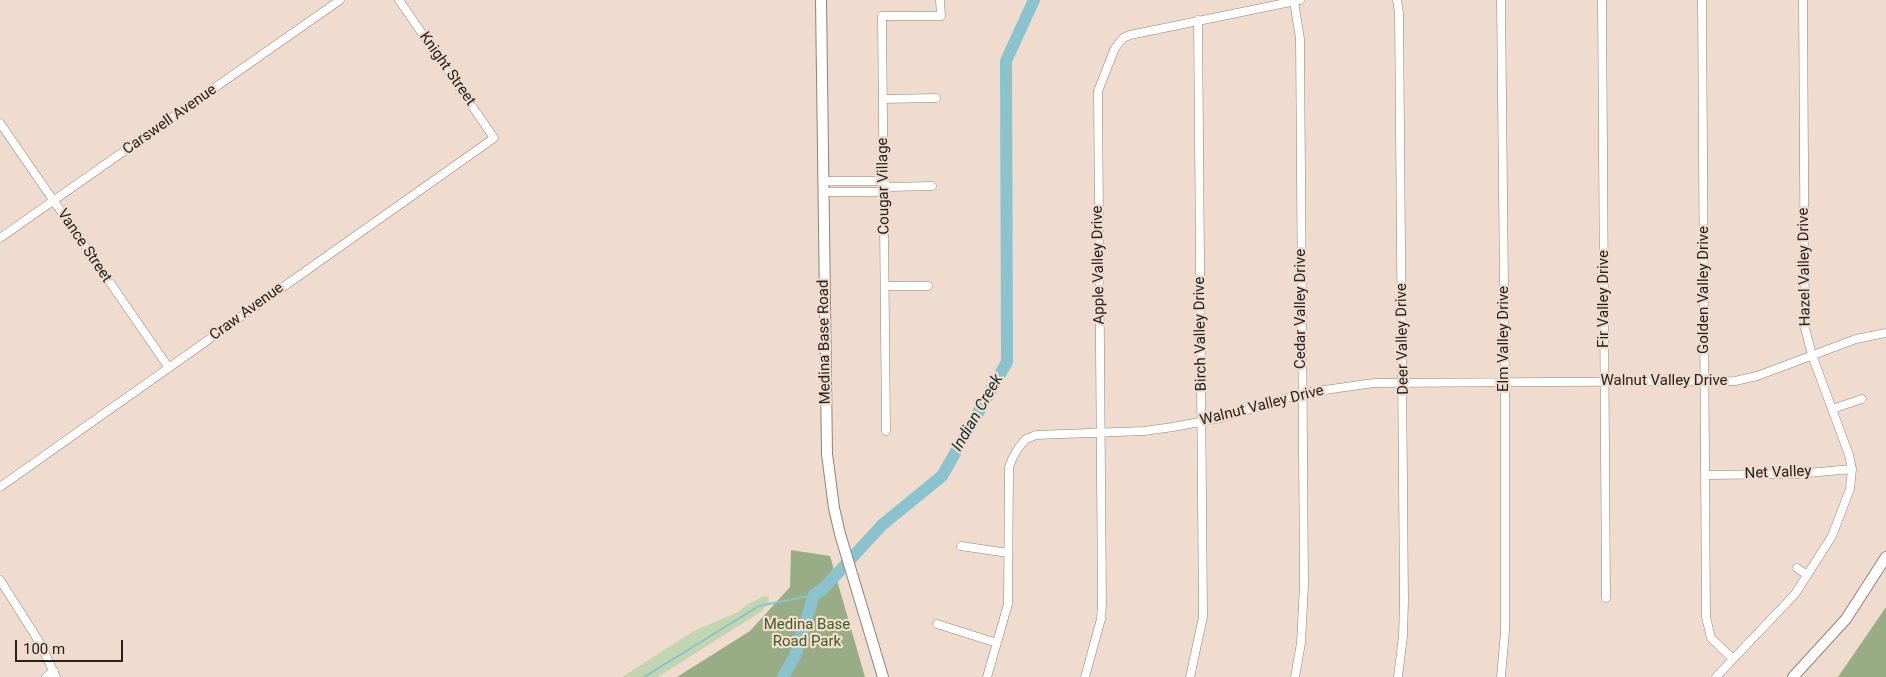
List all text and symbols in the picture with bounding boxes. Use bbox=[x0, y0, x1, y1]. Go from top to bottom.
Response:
street label: Knight Street bbox=[415, 29, 479, 109]
street label: Carswell Avenue bbox=[120, 81, 220, 159]
street label: Cougar Village bbox=[874, 137, 894, 235]
street label: Apple Valley Drive bbox=[1089, 205, 1109, 325]
street label: Vance Street bbox=[53, 206, 115, 286]
street label: Hazel Valley Drive bbox=[1795, 208, 1815, 326]
street label: Golden Valley Drive bbox=[1695, 226, 1713, 354]
street label: Cedar Valley Drive bbox=[1292, 249, 1310, 369]
street label: Fir Valley Drive bbox=[1595, 250, 1613, 348]
street label: Birch Valley Drive bbox=[1191, 276, 1211, 392]
street label: Craw Avenue bbox=[207, 279, 287, 345]
street label: Medina Base Road bbox=[815, 280, 835, 404]
street label: Deer Valley Drive bbox=[1393, 283, 1413, 395]
street label: Elm Valley Drive bbox=[1495, 286, 1513, 392]
water label: Indian Creek bbox=[948, 371, 1008, 455]
street label: Walnut Valley Drive bbox=[1600, 372, 1728, 390]
street label: Walnut Valley Drive bbox=[1198, 382, 1326, 430]
street label: Net Valley bbox=[1744, 463, 1812, 483]
park label: Medina Base Road Park bbox=[764, 616, 850, 651]
scale bar bbox=[18, 630, 125, 662]
text: 100 m bbox=[23, 640, 65, 658]

